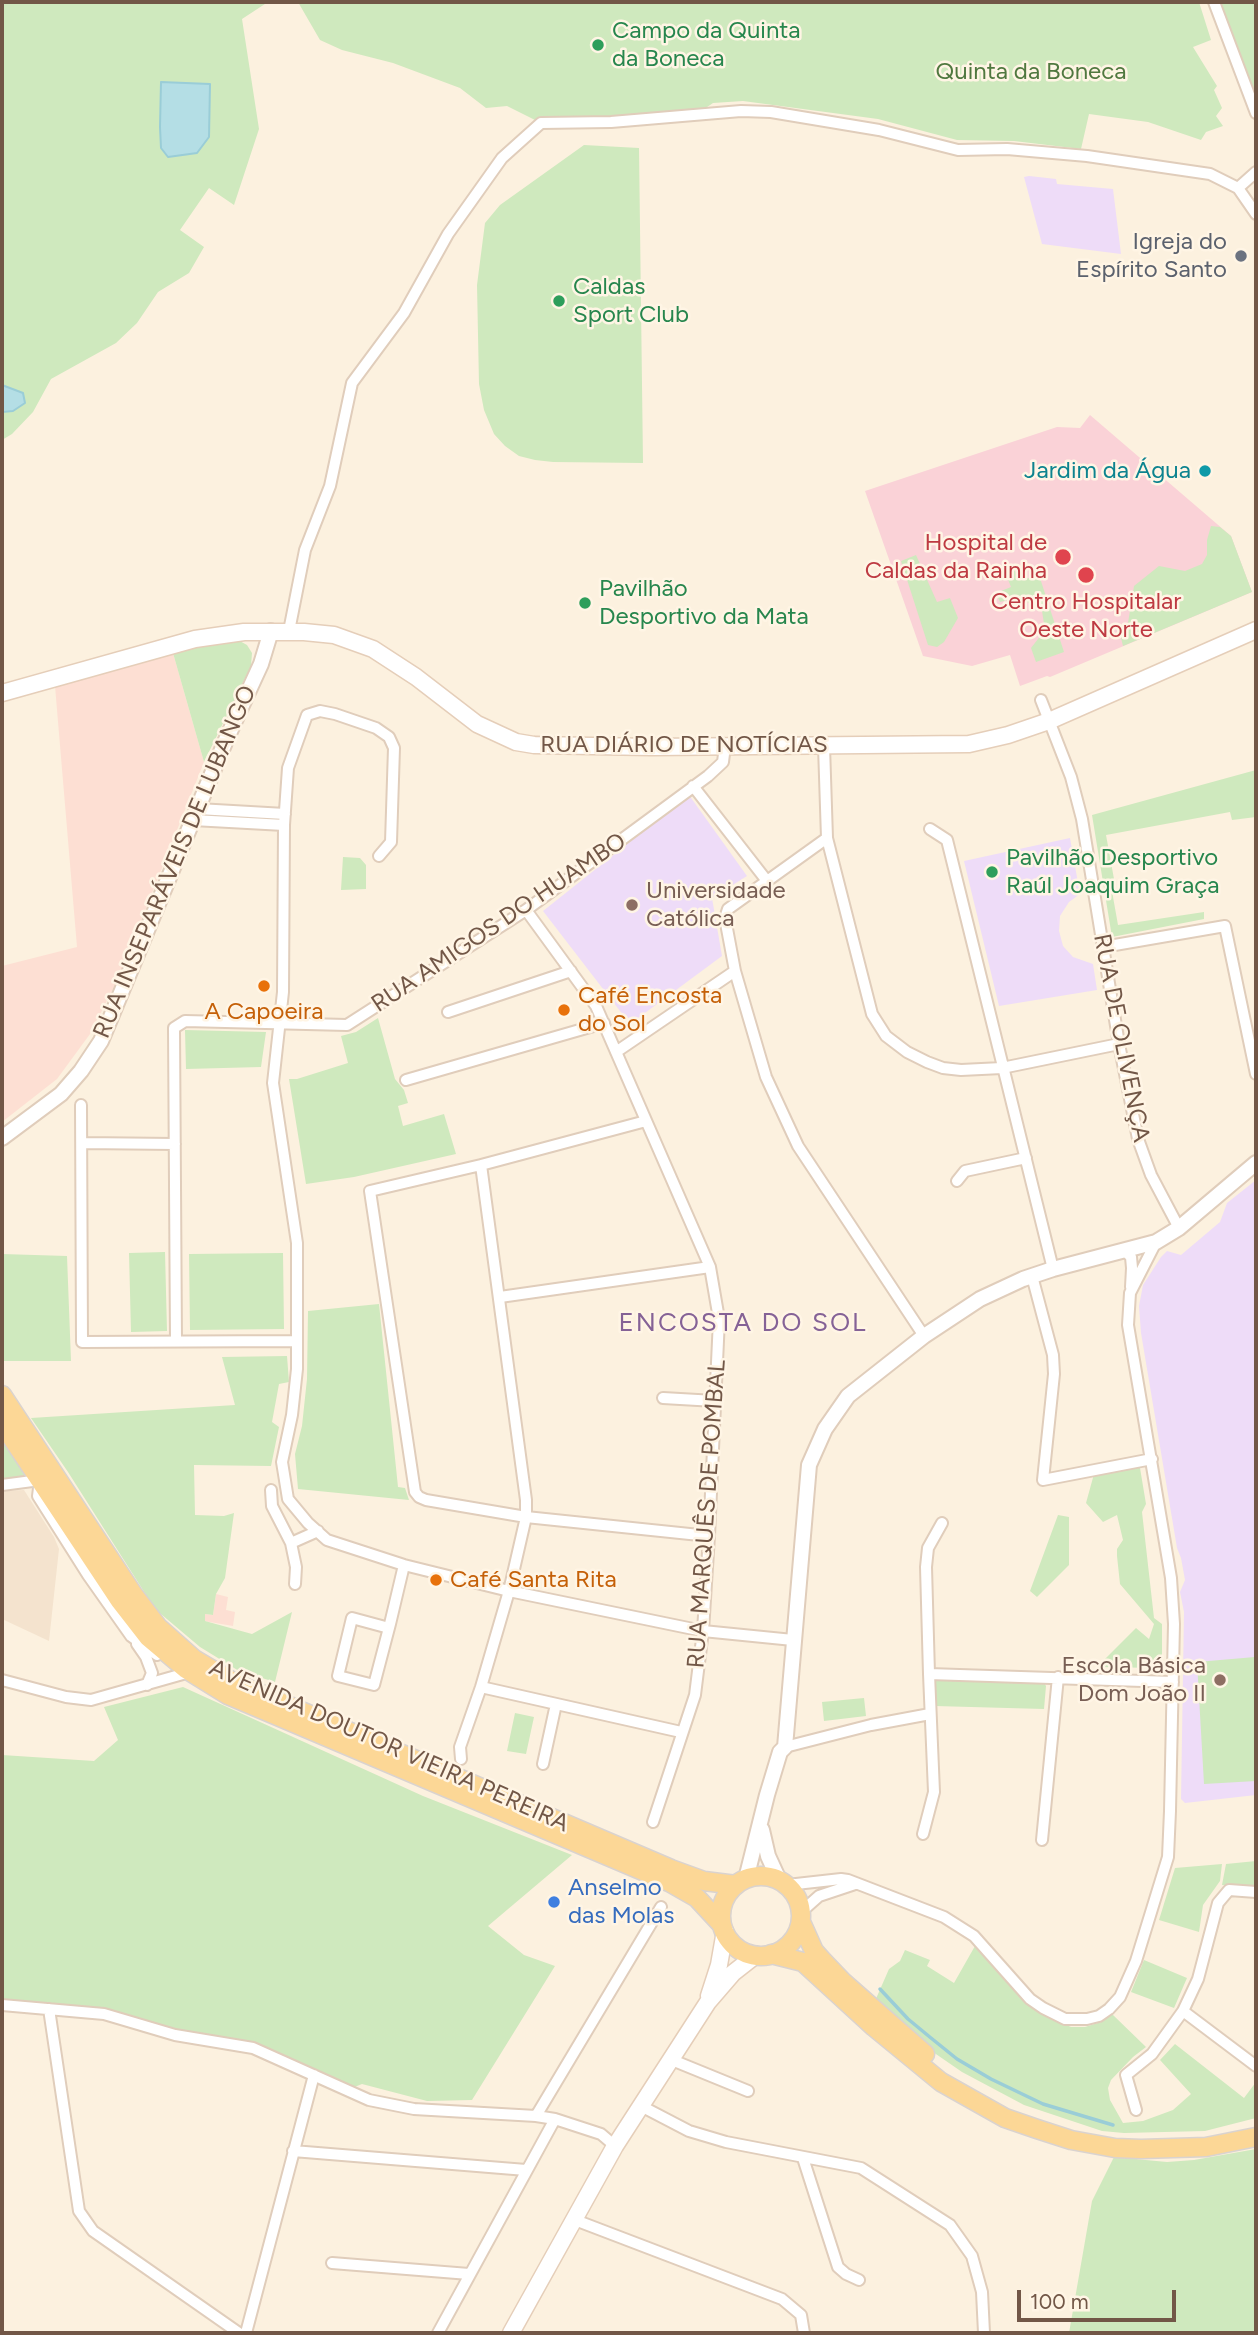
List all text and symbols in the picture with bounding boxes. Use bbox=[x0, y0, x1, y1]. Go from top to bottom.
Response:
place label: Campo da Quinta da Boneca bbox=[612, 17, 801, 73]
marker: Campo da Quinta da Boneca bbox=[590, 37, 606, 53]
park label: Quinta da Boneca bbox=[936, 58, 1126, 86]
place label: Igreja do Espírito Santo bbox=[1076, 228, 1227, 284]
marker: Igreja do Espírito Santo bbox=[1233, 248, 1249, 264]
place label: Caldas Sport Club bbox=[573, 273, 689, 329]
marker: Caldas Sport Club bbox=[551, 293, 567, 309]
place label: Jardim da Água bbox=[1024, 457, 1191, 485]
marker: Jardim da Água bbox=[1197, 463, 1213, 479]
place label: Hospital de Caldas da Rainha bbox=[865, 529, 1047, 585]
marker: Hospital de Caldas da Rainha bbox=[1053, 547, 1073, 567]
marker: Centro Hospitalar Oeste Norte bbox=[1076, 565, 1096, 585]
place label: Pavilhão Desportivo da Mata bbox=[599, 575, 809, 631]
place label: Centro Hospitalar Oeste Norte bbox=[991, 588, 1181, 644]
marker: Pavilhão Desportivo da Mata bbox=[577, 595, 593, 611]
street label: RUA INSEPARÁVEIS DE LUBANGO bbox=[87, 681, 263, 1043]
street label: RUA DIÁRIO DE NOTÍCIAS bbox=[540, 731, 828, 759]
street label: RUA AMIGOS DO HUAMBO bbox=[366, 827, 632, 1019]
place label: Pavilhão Desportivo Raúl Joaquim Graça bbox=[1006, 844, 1219, 900]
marker: Pavilhão Desportivo Raúl Joaquim Graça bbox=[984, 864, 1000, 880]
place label: Universidade Católica bbox=[646, 877, 786, 933]
marker: Universidade Católica bbox=[624, 897, 640, 913]
street label: RUA DE OLIVENÇA bbox=[1087, 931, 1155, 1145]
marker: A Capoeira bbox=[256, 978, 272, 994]
place label: Café Encosta do Sol bbox=[578, 982, 722, 1038]
place label: A Capoeira bbox=[205, 998, 323, 1026]
marker: Café Encosta do Sol bbox=[556, 1002, 572, 1018]
district label: ENCOSTA DO SOL bbox=[620, 1307, 866, 1339]
street label: RUA MARQUÊS DE POMBAL bbox=[682, 1359, 732, 1669]
place label: Café Santa Rita bbox=[450, 1566, 617, 1594]
marker: Café Santa Rita bbox=[428, 1572, 444, 1588]
place label: Escola Básica Dom João II bbox=[1061, 1652, 1206, 1708]
street label: AVENIDA DOUTOR VIEIRA PEREIRA bbox=[205, 1653, 573, 1839]
marker: Escola Básica Dom João II bbox=[1212, 1672, 1228, 1688]
place label: Anselmo das Molas bbox=[568, 1874, 674, 1930]
marker: Anselmo das Molas bbox=[546, 1894, 562, 1910]
scale bar bbox=[1020, 2276, 1179, 2320]
text: 100 m bbox=[1030, 2289, 1089, 2314]

